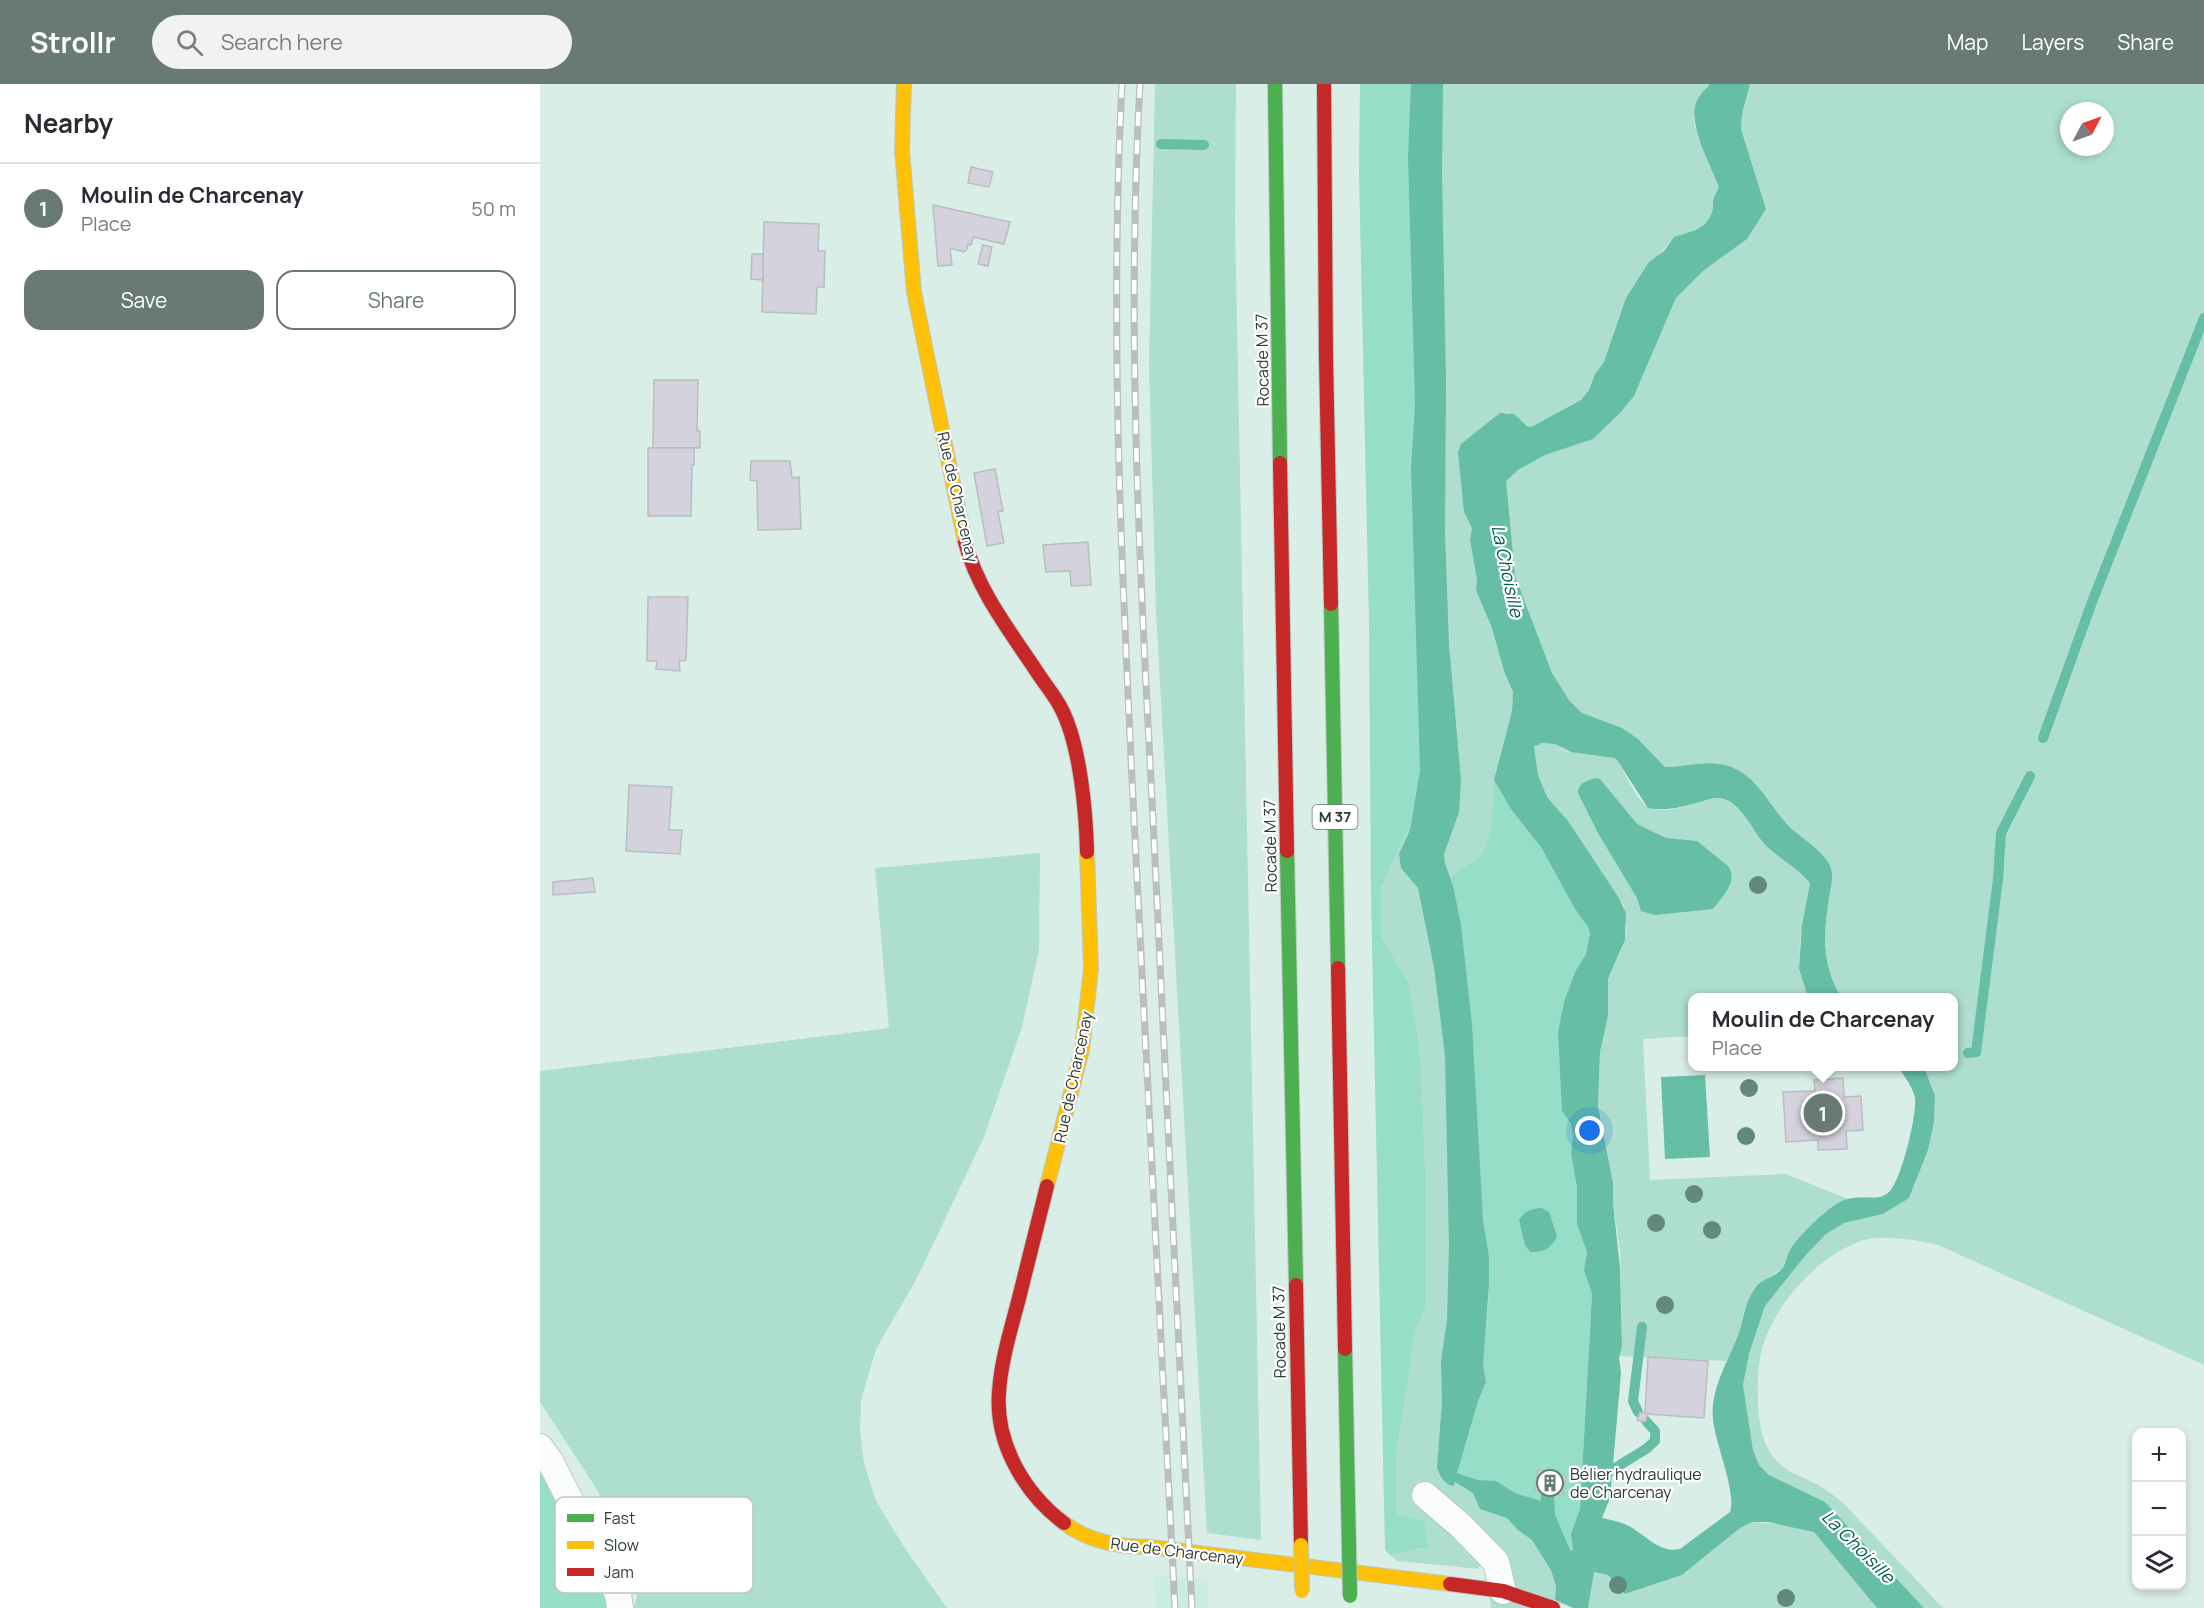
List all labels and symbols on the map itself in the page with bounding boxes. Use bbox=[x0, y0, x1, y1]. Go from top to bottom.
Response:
north arrow bbox=[2060, 102, 2114, 156]
street label: Rocade M 37 bbox=[1250, 313, 1274, 407]
street label: Rue de Charcenay bbox=[932, 429, 984, 565]
water label: La Choisille bbox=[1486, 522, 1530, 621]
street label: Rocade M 37 bbox=[1258, 799, 1282, 893]
road number: M 37 bbox=[1312, 805, 1358, 829]
street label: Rue de Charcenay bbox=[1048, 1009, 1098, 1145]
pin: 1 bbox=[1804, 1090, 1842, 1136]
your location bbox=[1575, 1116, 1604, 1145]
street label: Rocade M 37 bbox=[1267, 1285, 1291, 1379]
place label: Bélier hydraulique de Charcenay bbox=[1570, 1463, 1702, 1503]
building icon: Bélier hydraulique de Charcenay bbox=[1535, 1468, 1565, 1498]
legend bbox=[555, 1497, 753, 1593]
water label: La Choisille bbox=[1817, 1505, 1901, 1589]
text: Fast bbox=[604, 1507, 635, 1529]
street label: Rue de Charcenay bbox=[1109, 1532, 1245, 1570]
text: Slow bbox=[604, 1534, 639, 1556]
text: Jam bbox=[604, 1561, 634, 1583]

